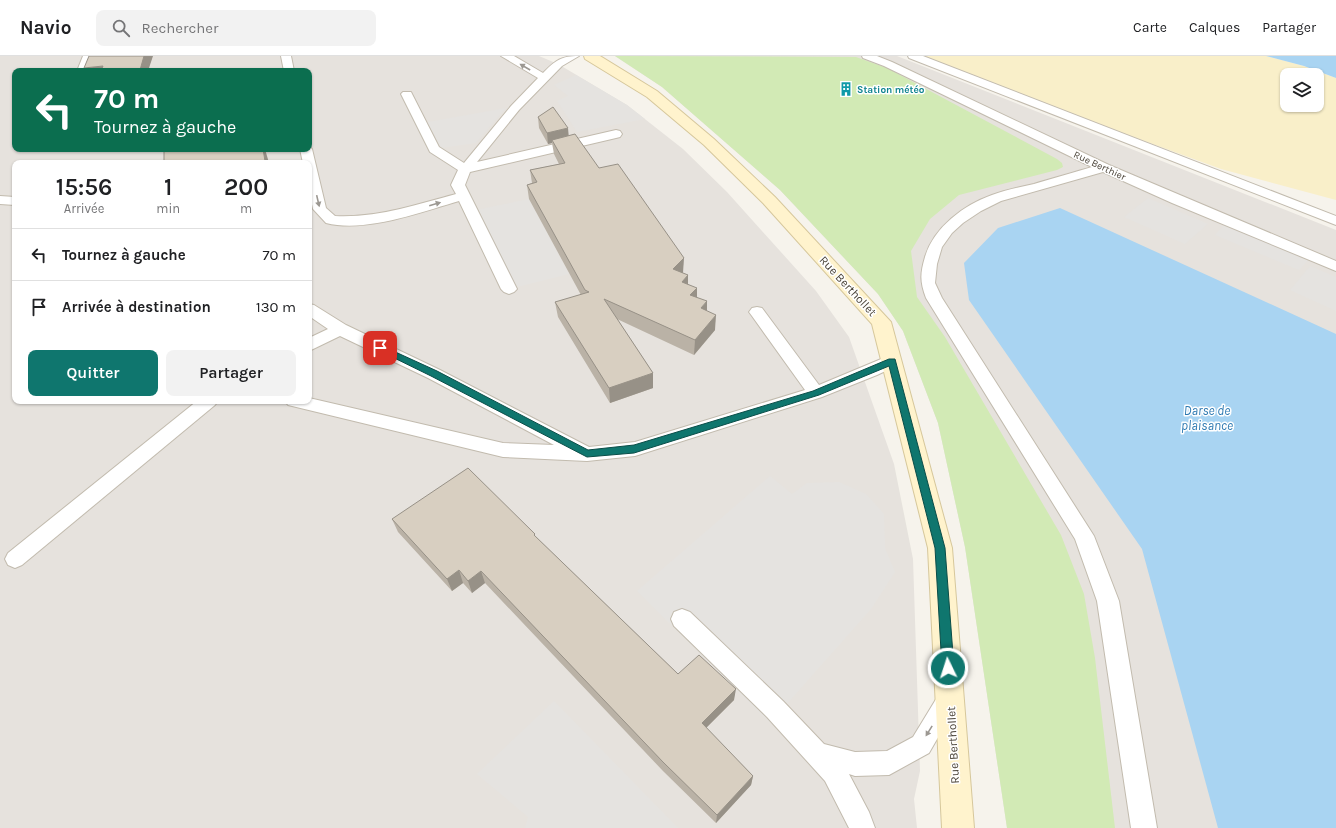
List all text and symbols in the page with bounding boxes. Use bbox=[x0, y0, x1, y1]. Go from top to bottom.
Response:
search box bbox=[96, 10, 376, 46]
text: Navio bbox=[20, 17, 72, 39]
icon: search bbox=[110, 17, 132, 39]
text: Rechercher bbox=[142, 19, 218, 37]
text: Carte bbox=[1133, 19, 1167, 36]
text: Calques bbox=[1189, 19, 1240, 36]
text: Partager bbox=[1262, 19, 1316, 36]
one-way arrow bbox=[520, 63, 531, 70]
map controls bbox=[1280, 68, 1324, 112]
button: layers bbox=[1280, 68, 1324, 112]
building icon: Station météo bbox=[838, 81, 854, 97]
text: 70 m bbox=[94, 82, 159, 115]
icon: left bbox=[28, 84, 80, 136]
place label: Station météo bbox=[857, 84, 925, 96]
text: Tournez à gauche bbox=[94, 116, 236, 138]
street label: Rue Berthier bbox=[1072, 149, 1128, 183]
text: 15:56 bbox=[56, 173, 112, 201]
text: 1 bbox=[164, 173, 172, 201]
text: 200 bbox=[224, 173, 268, 201]
one-way arrow bbox=[315, 195, 321, 207]
text: Arrivée bbox=[64, 201, 104, 216]
text: min bbox=[156, 201, 180, 216]
text: m bbox=[240, 201, 252, 216]
one-way arrow bbox=[429, 201, 441, 207]
icon: left bbox=[28, 244, 50, 266]
text: Tournez à gauche bbox=[62, 246, 186, 264]
text: 70 m bbox=[262, 246, 296, 264]
street label: Rue Berthollet bbox=[817, 253, 880, 319]
icon: arrive bbox=[28, 296, 50, 318]
text: Arrivée à destination bbox=[62, 298, 211, 316]
text: 130 m bbox=[256, 298, 296, 316]
pin bbox=[363, 331, 397, 365]
icon: arrive bbox=[369, 337, 391, 359]
button: Quitter bbox=[28, 350, 158, 396]
button: Partager bbox=[166, 350, 296, 396]
water label: Darse de plaisance bbox=[1181, 403, 1233, 433]
position arrow bbox=[927, 647, 969, 689]
street label: Rue Berthollet bbox=[944, 706, 962, 784]
one-way arrow bbox=[926, 725, 933, 737]

